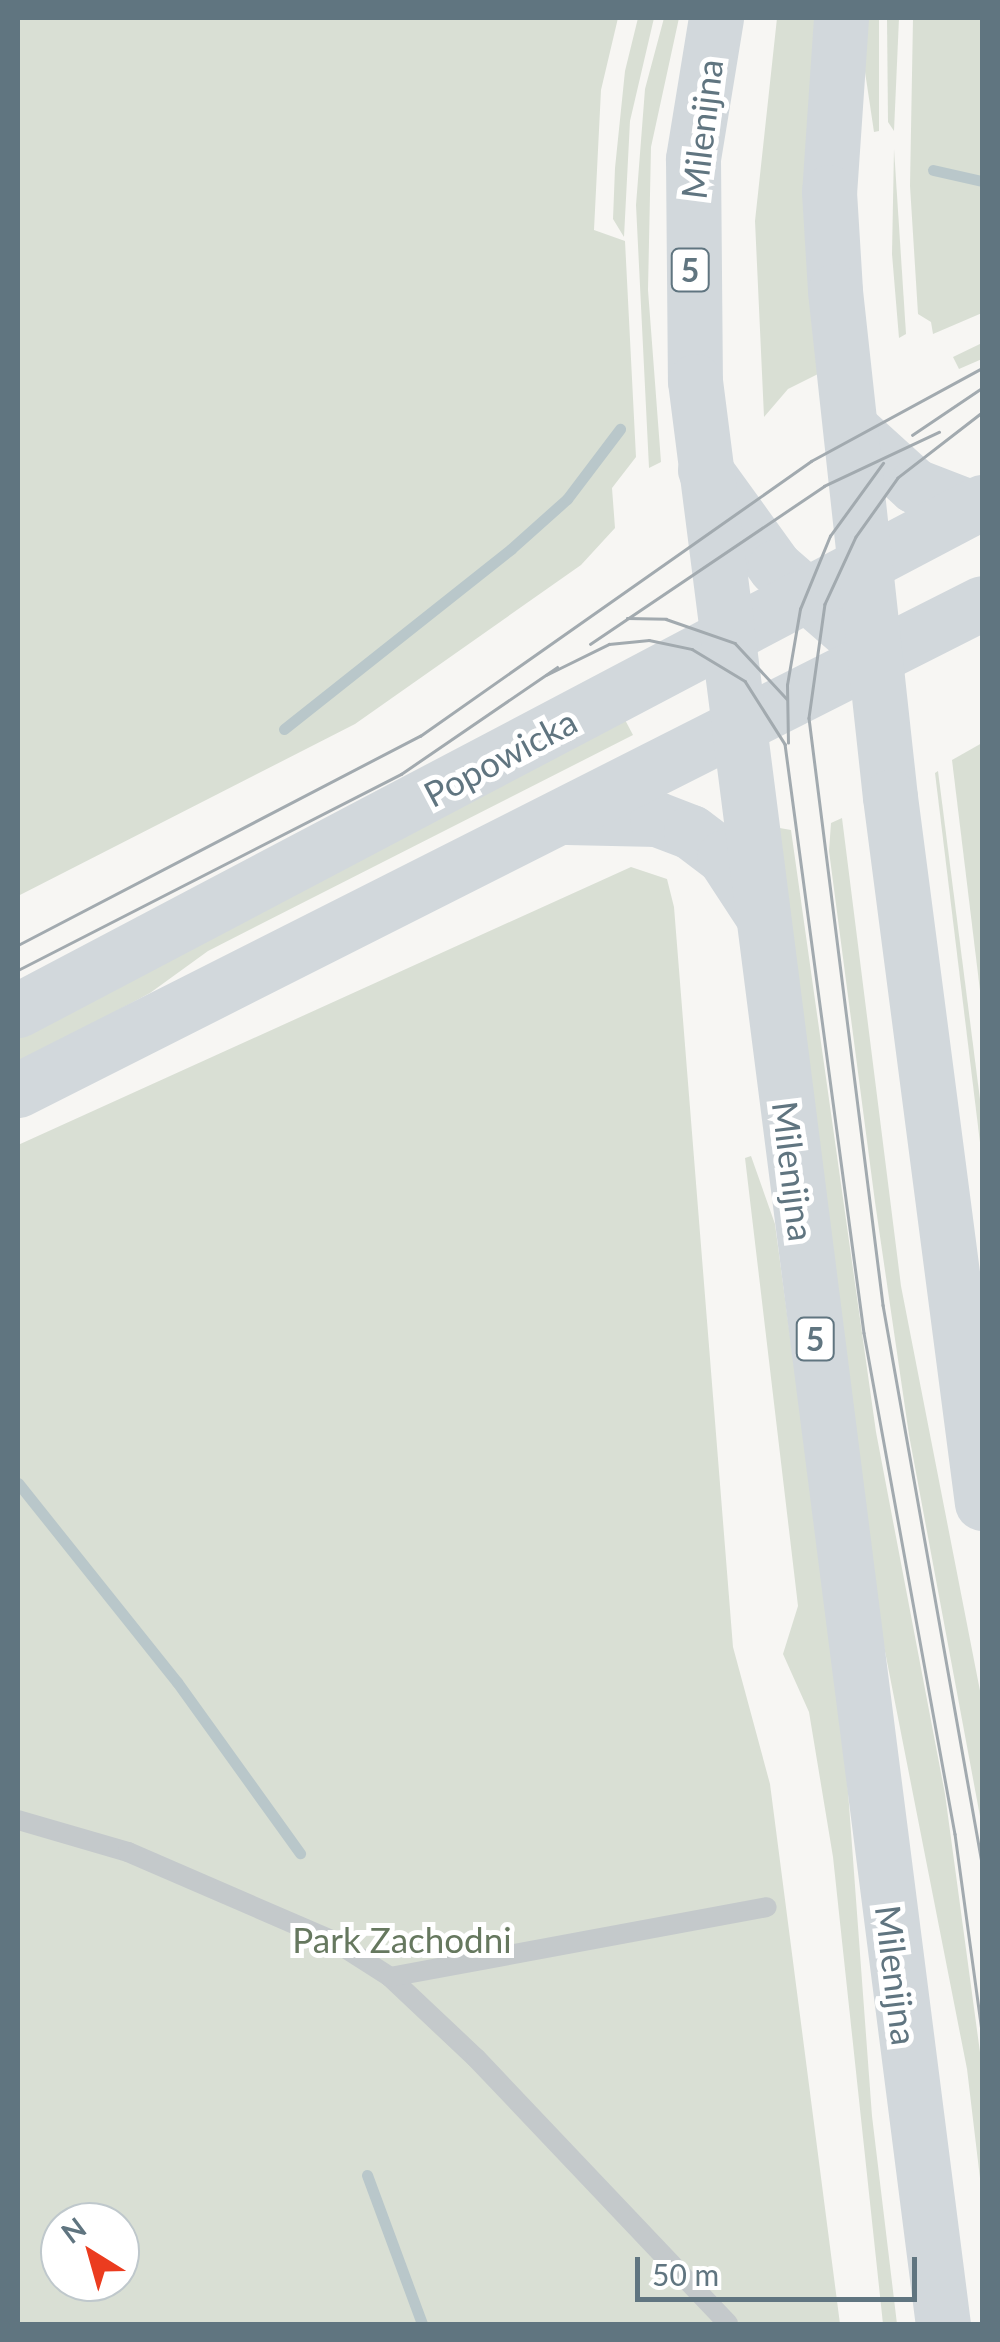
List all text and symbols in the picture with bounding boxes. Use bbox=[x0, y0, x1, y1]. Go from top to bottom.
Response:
street label: Milenijna bbox=[672, 57, 730, 201]
road number: 5 bbox=[670, 243, 710, 297]
street label: Popowicka bbox=[416, 699, 584, 815]
street label: Milenijna bbox=[765, 1099, 823, 1243]
road number: 5 bbox=[795, 1312, 835, 1366]
street label: Milenijna bbox=[868, 1903, 926, 2047]
park label: Park Zachodni bbox=[292, 1918, 512, 1960]
north arrow bbox=[40, 2202, 140, 2302]
text: N bbox=[54, 2210, 92, 2250]
scale bar bbox=[640, 2237, 922, 2299]
text: 50 m bbox=[652, 2256, 719, 2292]

